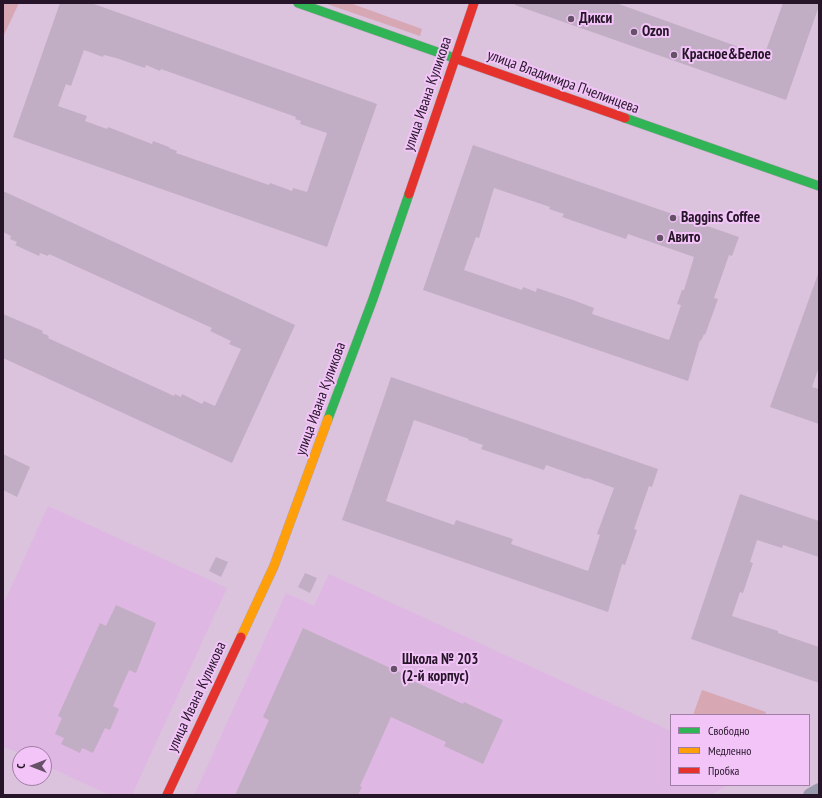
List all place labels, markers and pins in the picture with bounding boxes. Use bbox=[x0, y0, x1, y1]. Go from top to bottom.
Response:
place label: Дикси bbox=[579, 10, 612, 28]
marker: Дикси bbox=[566, 14, 576, 24]
place label: Ozon bbox=[642, 23, 669, 41]
marker: Ozon bbox=[629, 27, 639, 37]
place label: Красное&Белое bbox=[682, 46, 771, 64]
marker: Красное&Белое bbox=[669, 50, 679, 60]
place label: Baggins Coffee bbox=[681, 209, 760, 227]
marker: Baggins Coffee bbox=[668, 213, 678, 223]
place label: Авито bbox=[668, 229, 700, 247]
marker: Авито bbox=[655, 233, 665, 243]
place label: Школа № 203 (2-й корпус) bbox=[402, 651, 478, 686]
marker: Школа № 203 (2-й корпус) bbox=[389, 664, 399, 674]

